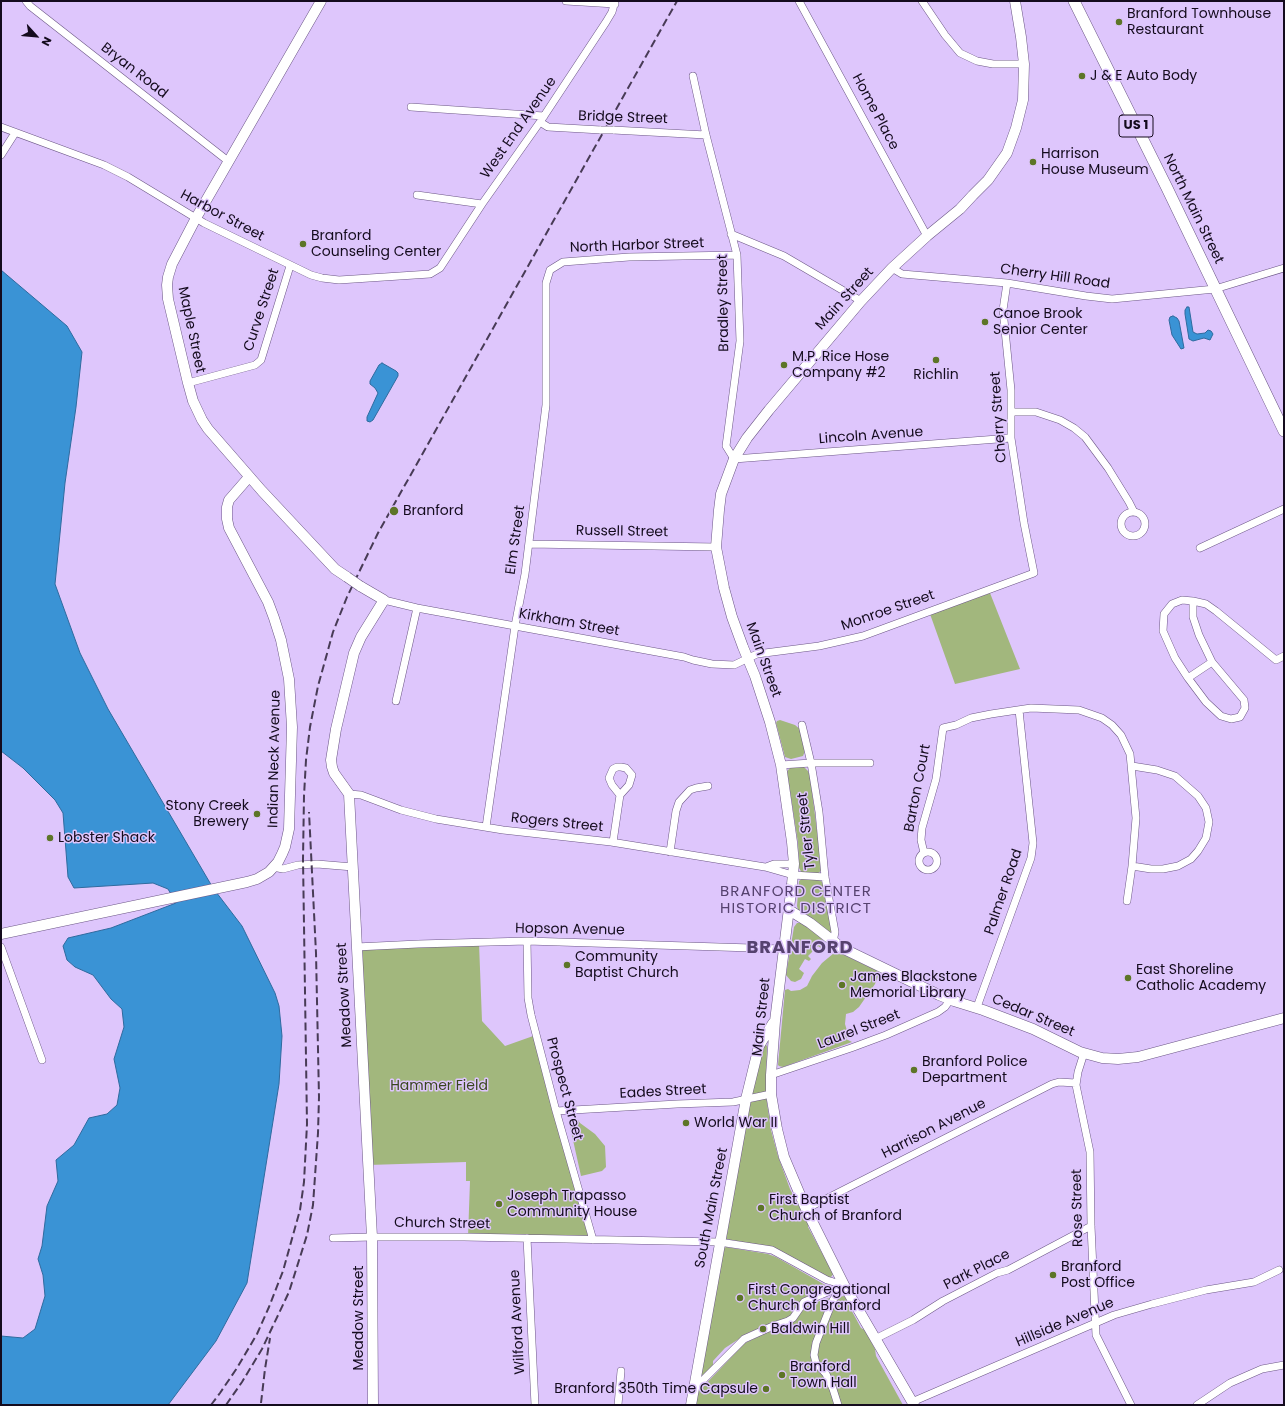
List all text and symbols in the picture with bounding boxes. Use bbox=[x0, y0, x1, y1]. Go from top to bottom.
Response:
place label: Branford Townhouse Restaurant bbox=[1127, 6, 1271, 38]
north arrow bbox=[16, 16, 56, 56]
marker: Branford Townhouse Restaurant bbox=[1114, 17, 1124, 27]
text: N bbox=[38, 34, 56, 49]
street label: Bryan Road bbox=[97, 40, 171, 102]
place label: J & E Auto Body bbox=[1090, 68, 1197, 84]
street label: Home Place bbox=[848, 71, 902, 153]
marker: J & E Auto Body bbox=[1077, 71, 1087, 81]
street label: West End Avenue bbox=[478, 74, 560, 182]
street label: Bridge Street bbox=[578, 108, 668, 128]
road number: US 1 bbox=[1119, 115, 1153, 137]
place label: Harrison House Museum bbox=[1041, 146, 1149, 178]
street label: North Main Street bbox=[1159, 151, 1227, 267]
marker: Harrison House Museum bbox=[1028, 157, 1038, 167]
street label: Harbor Street bbox=[177, 187, 267, 245]
place label: Branford Counseling Center bbox=[311, 228, 441, 260]
street label: North Harbor Street bbox=[569, 235, 705, 257]
marker: Branford Counseling Center bbox=[298, 239, 308, 249]
street label: Bradley Street bbox=[715, 254, 733, 352]
street label: Cherry Hill Road bbox=[999, 261, 1111, 293]
street label: Main Street bbox=[812, 264, 878, 334]
street label: Curve Street bbox=[241, 266, 283, 354]
street label: Maple Street bbox=[174, 285, 208, 375]
place label: Canoe Brook Senior Center bbox=[993, 306, 1088, 338]
marker: Canoe Brook Senior Center bbox=[980, 317, 990, 327]
place label: M.P. Rice Hose Company #2 bbox=[792, 349, 889, 382]
marker: Richlin bbox=[931, 355, 941, 365]
marker: M.P. Rice Hose Company #2 bbox=[779, 360, 789, 370]
place label: Richlin bbox=[913, 367, 959, 383]
street label: Cherry Street bbox=[987, 371, 1011, 463]
street label: Lincoln Avenue bbox=[818, 424, 924, 448]
place label: Branford bbox=[403, 503, 463, 519]
street label: Elm Street bbox=[503, 504, 529, 576]
marker: Branford bbox=[388, 505, 400, 517]
street label: Russell Street bbox=[576, 523, 668, 541]
street label: Monroe Street bbox=[839, 587, 937, 635]
street label: Kirkham Street bbox=[517, 606, 621, 640]
street label: Main Street bbox=[742, 620, 784, 700]
street label: Indian Neck Avenue bbox=[265, 690, 285, 828]
street label: Barton Court bbox=[901, 743, 935, 833]
street label: Tyler Street bbox=[795, 792, 819, 870]
place label: Stony Creek Brewery bbox=[166, 798, 249, 830]
marker: Stony Creek Brewery bbox=[252, 809, 262, 819]
street label: Rogers Street bbox=[510, 810, 604, 836]
place label: Lobster Shack bbox=[58, 830, 155, 846]
marker: Lobster Shack bbox=[45, 833, 55, 843]
street label: Palmer Road bbox=[981, 847, 1027, 937]
district label: BRANFORD CENTER HISTORIC DISTRICT bbox=[720, 883, 872, 918]
street label: Hopson Avenue bbox=[515, 921, 625, 939]
district label: BRANFORD bbox=[746, 937, 854, 959]
street label: Meadow Street bbox=[334, 942, 356, 1048]
place label: Community Baptist Church bbox=[575, 949, 679, 982]
marker: Community Baptist Church bbox=[562, 960, 572, 970]
place label: East Shoreline Catholic Academy bbox=[1136, 962, 1266, 994]
place label: James Blackstone Memorial Library bbox=[850, 969, 977, 1002]
marker: East Shoreline Catholic Academy bbox=[1123, 973, 1133, 983]
street label: Main Street bbox=[750, 977, 774, 1057]
marker: James Blackstone Memorial Library bbox=[837, 980, 847, 990]
street label: Cedar Street bbox=[989, 991, 1077, 1041]
street label: Laurel Street bbox=[816, 1007, 902, 1053]
street label: Prospect Street bbox=[542, 1036, 586, 1142]
place label: Branford Police Department bbox=[922, 1054, 1027, 1086]
marker: Branford Police Department bbox=[909, 1065, 919, 1075]
park label: Hammer Field bbox=[390, 1078, 488, 1094]
street label: Eades Street bbox=[619, 1081, 707, 1103]
street label: Harrison Avenue bbox=[879, 1096, 989, 1162]
place label: World War II bbox=[694, 1115, 777, 1131]
marker: World War II bbox=[681, 1118, 691, 1128]
street label: South Main Street bbox=[692, 1146, 732, 1270]
street label: Rose Street bbox=[1069, 1169, 1087, 1247]
place label: Joseph Trapasso Community House bbox=[507, 1188, 637, 1220]
place label: First Baptist Church of Branford bbox=[769, 1192, 902, 1224]
marker: Joseph Trapasso Community House bbox=[494, 1199, 504, 1209]
marker: First Baptist Church of Branford bbox=[756, 1203, 766, 1213]
street label: Church Street bbox=[394, 1215, 490, 1233]
street label: Park Place bbox=[941, 1246, 1013, 1294]
place label: Branford Post Office bbox=[1061, 1259, 1135, 1292]
street label: Meadow Street bbox=[351, 1266, 367, 1370]
street label: Wilford Avenue bbox=[507, 1269, 529, 1375]
marker: Branford Post Office bbox=[1048, 1270, 1058, 1280]
place label: First Congregational Church of Branford bbox=[748, 1282, 890, 1314]
marker: First Congregational Church of Branford bbox=[735, 1293, 745, 1303]
street label: Hillside Avenue bbox=[1013, 1295, 1117, 1351]
place label: Baldwin Hill bbox=[771, 1321, 850, 1337]
marker: Baldwin Hill bbox=[758, 1324, 768, 1334]
place label: Branford Town Hall bbox=[790, 1359, 857, 1392]
marker: Branford Town Hall bbox=[777, 1370, 787, 1380]
place label: Branford 350th Time Capsule bbox=[554, 1381, 758, 1397]
marker: Branford 350th Time Capsule bbox=[761, 1384, 771, 1394]

